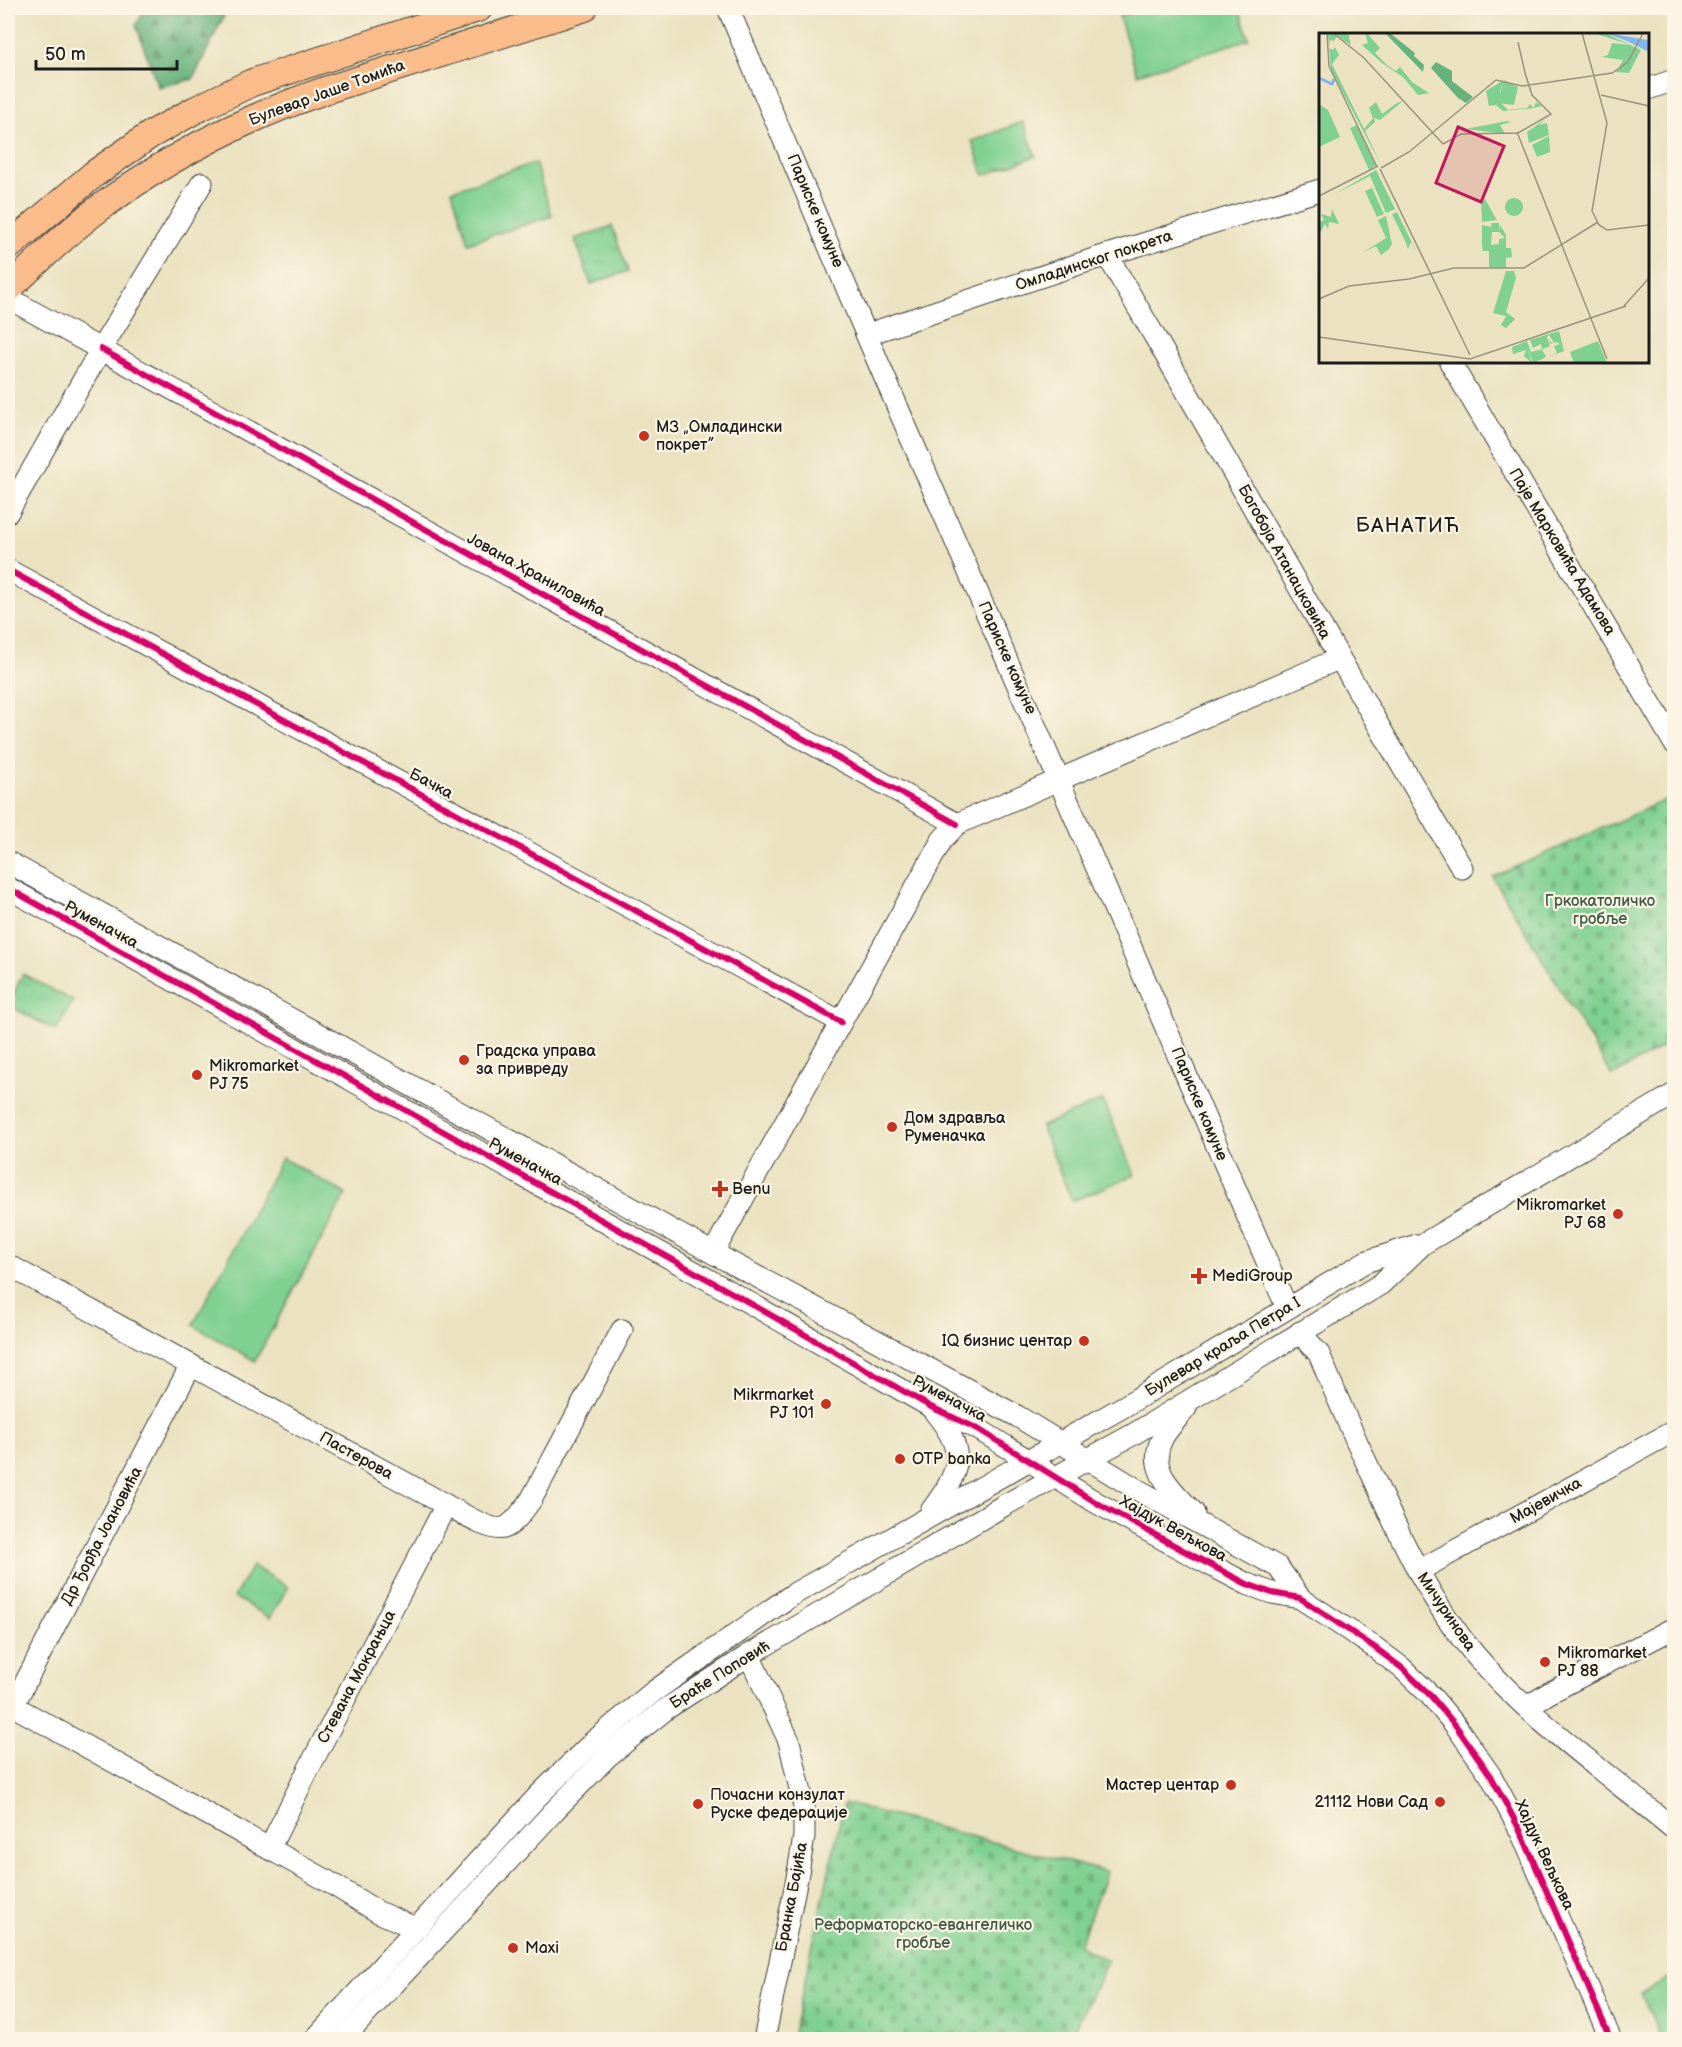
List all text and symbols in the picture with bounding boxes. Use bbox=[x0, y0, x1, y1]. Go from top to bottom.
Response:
scale bar bbox=[36, 33, 177, 71]
inset map bbox=[1319, 33, 1649, 363]
text: 50 m bbox=[45, 44, 86, 65]
street label: Булевар Јаше Томића bbox=[246, 56, 408, 130]
street label: Париске комуне bbox=[783, 151, 848, 271]
street label: Омладинског покрета bbox=[1013, 226, 1175, 295]
place label: МЗ „Омладински покрет” bbox=[656, 418, 782, 455]
marker: МЗ „Омладински покрет” bbox=[637, 429, 651, 443]
street label: Паје Марковића Адамова bbox=[1505, 465, 1620, 639]
street label: Богобоја Атанацковића bbox=[1234, 481, 1335, 643]
district label: БАНАТИЋ bbox=[1356, 514, 1460, 538]
street label: Јована Храниловића bbox=[464, 529, 609, 621]
street label: Париске комуне bbox=[974, 599, 1040, 717]
street label: Бачка bbox=[406, 765, 456, 804]
park label: Гркокатоличко гробље bbox=[1545, 892, 1655, 929]
street label: Руменачка bbox=[61, 897, 142, 953]
place label: Градска управа за привреду bbox=[476, 1042, 596, 1079]
street label: Париске комуне bbox=[1167, 1044, 1232, 1164]
marker: Градска управа за привреду bbox=[457, 1053, 471, 1067]
place label: Mikromarket PJ 75 bbox=[209, 1057, 299, 1094]
marker: Mikromarket PJ 75 bbox=[190, 1068, 204, 1082]
place label: Дом здравља Руменачка bbox=[904, 1109, 1006, 1146]
marker: Дом здравља Руменачка bbox=[885, 1120, 899, 1134]
street label: Руменачка bbox=[485, 1134, 566, 1190]
place label: Benu bbox=[732, 1180, 770, 1199]
marker: Benu bbox=[713, 1182, 727, 1196]
place label: Mikromarket PJ 68 bbox=[1516, 1196, 1606, 1233]
marker: Mikromarket PJ 68 bbox=[1611, 1207, 1625, 1221]
marker: MediGroup bbox=[1190, 1267, 1208, 1285]
place label: MediGroup bbox=[1212, 1267, 1293, 1286]
street label: Булевар краља Петра I bbox=[1142, 1293, 1304, 1401]
place label: IQ бизнис центар bbox=[942, 1332, 1072, 1351]
marker: IQ бизнис центар bbox=[1077, 1334, 1091, 1348]
street label: Руменачка bbox=[909, 1371, 990, 1427]
place label: Mikrmarket PJ 101 bbox=[733, 1386, 814, 1423]
marker: Mikrmarket PJ 101 bbox=[819, 1397, 833, 1411]
street label: Пастерова bbox=[316, 1428, 396, 1484]
place label: OTP banka bbox=[912, 1450, 991, 1469]
marker: OTP banka bbox=[893, 1452, 907, 1466]
street label: Др Ђорђа Јоановића bbox=[57, 1463, 147, 1608]
street label: Мајевичка bbox=[1507, 1473, 1585, 1528]
street label: Хајдук Вељкова bbox=[1116, 1492, 1230, 1567]
street label: Мичуринова bbox=[1413, 1569, 1480, 1656]
street label: Стевана Мокрањца bbox=[314, 1607, 400, 1747]
street label: Браће Поповић bbox=[667, 1637, 773, 1713]
place label: Mikromarket PJ 88 bbox=[1557, 1644, 1647, 1681]
marker: Mikromarket PJ 88 bbox=[1538, 1655, 1552, 1669]
place label: Мастер центар bbox=[1106, 1776, 1219, 1795]
marker: Мастер центар bbox=[1224, 1778, 1238, 1792]
place label: Почасни конзулат Руске федерације bbox=[710, 1786, 848, 1823]
place label: 21112 Нови Сад bbox=[1315, 1793, 1428, 1812]
marker: 21112 Нови Сад bbox=[1433, 1795, 1447, 1809]
marker: Почасни конзулат Руске федерације bbox=[691, 1797, 705, 1811]
street label: Хајдук Вељкова bbox=[1510, 1797, 1578, 1914]
street label: Бранка Бајића bbox=[772, 1840, 812, 1953]
park label: Реформаторско-евангеличко гробље bbox=[814, 1916, 1032, 1953]
place label: Maxi bbox=[525, 1939, 559, 1958]
marker: Maxi bbox=[506, 1941, 520, 1955]

